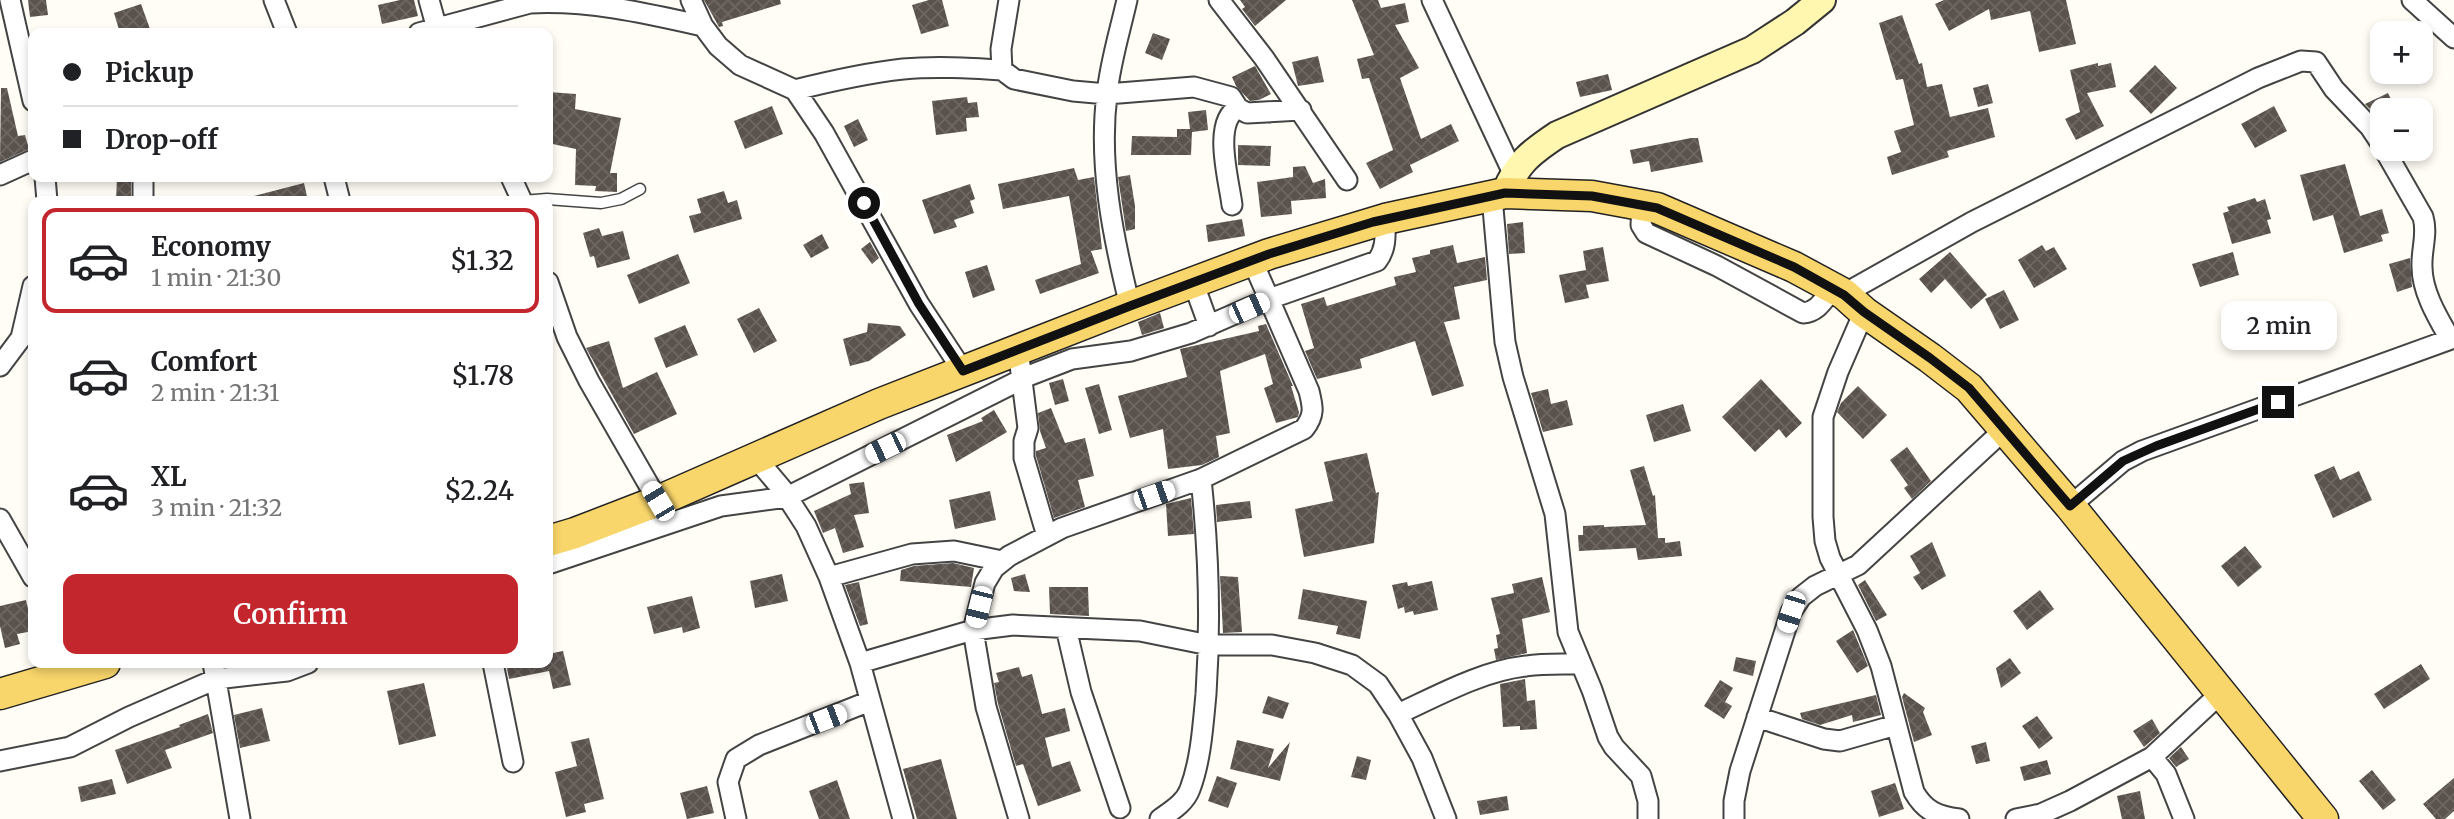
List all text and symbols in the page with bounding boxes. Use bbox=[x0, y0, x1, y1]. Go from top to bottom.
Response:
map controls bbox=[2370, 21, 2433, 161]
button: + bbox=[2370, 21, 2433, 84]
text: Pickup bbox=[105, 56, 194, 89]
button: − bbox=[2370, 98, 2433, 161]
text: Drop-off bbox=[105, 123, 218, 156]
route start bbox=[848, 187, 880, 219]
icon: car bbox=[67, 229, 130, 292]
text: Economy bbox=[151, 230, 271, 263]
text: $1.32 bbox=[450, 244, 514, 277]
text: 1 min · 21:30 bbox=[151, 263, 281, 292]
car bbox=[1226, 290, 1273, 326]
callout: 2 min bbox=[2220, 300, 2336, 350]
text: 2 min bbox=[2247, 311, 2311, 340]
icon: car bbox=[67, 344, 130, 407]
text: Comfort bbox=[151, 345, 257, 378]
text: $1.78 bbox=[451, 359, 514, 392]
text: 2 min · 21:31 bbox=[151, 378, 279, 407]
route end bbox=[2262, 386, 2294, 418]
car bbox=[862, 429, 909, 467]
icon: car bbox=[67, 459, 130, 522]
text: XL bbox=[151, 460, 187, 493]
text: $2.24 bbox=[444, 474, 514, 507]
car bbox=[639, 478, 678, 524]
car bbox=[1131, 478, 1178, 512]
text: 3 min · 21:32 bbox=[151, 493, 282, 522]
button: Confirm bbox=[63, 574, 518, 654]
car bbox=[964, 584, 995, 630]
car bbox=[1775, 589, 1808, 635]
car bbox=[803, 702, 850, 736]

